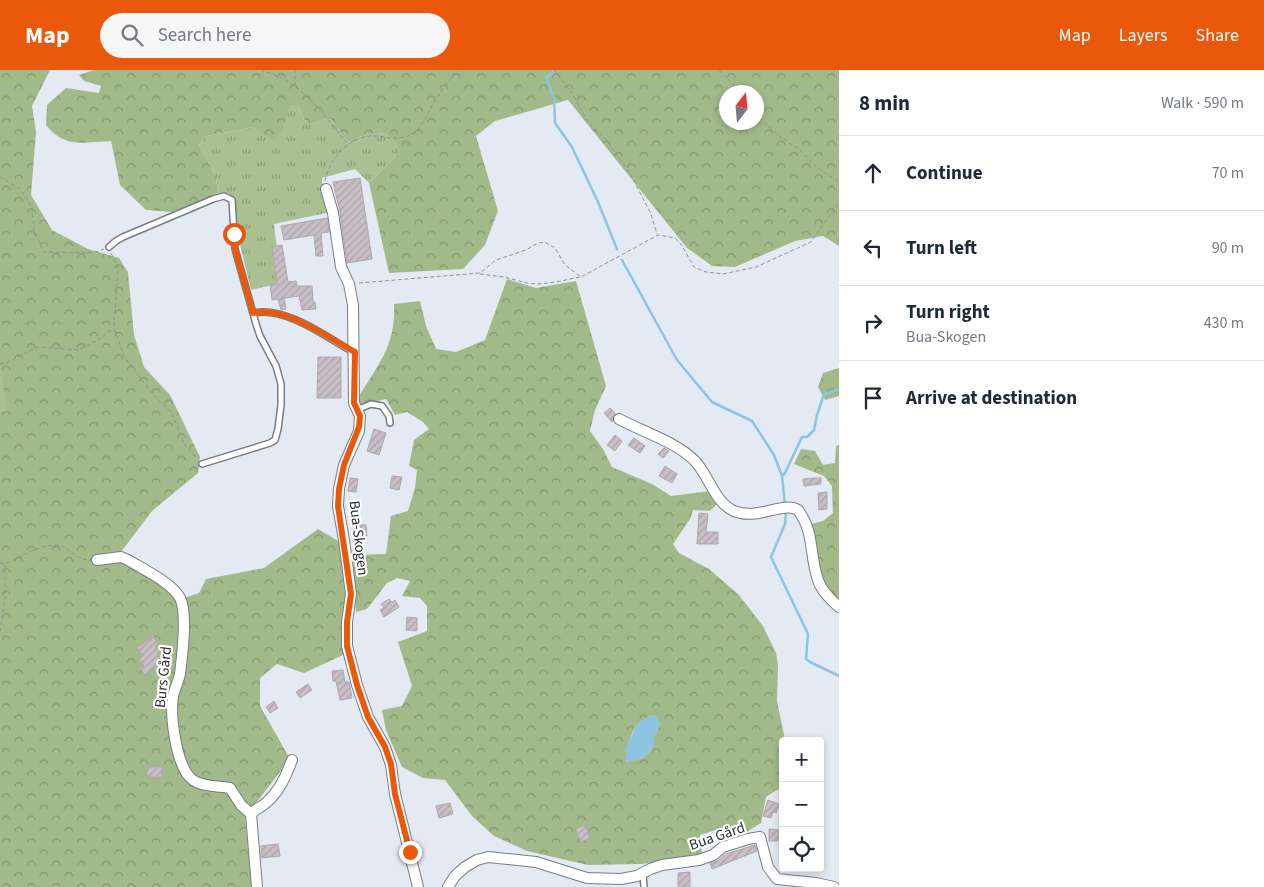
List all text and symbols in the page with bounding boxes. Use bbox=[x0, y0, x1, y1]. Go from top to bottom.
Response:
search box bbox=[100, 13, 450, 58]
text: Map bbox=[25, 18, 70, 53]
icon: search bbox=[118, 21, 146, 49]
text: Search here bbox=[158, 22, 251, 49]
text: Map bbox=[1059, 23, 1091, 48]
text: Layers bbox=[1119, 23, 1168, 48]
text: Share bbox=[1196, 23, 1239, 48]
north arrow bbox=[719, 85, 764, 130]
text: 8 min bbox=[859, 88, 910, 118]
text: Walk · 590 m bbox=[1161, 92, 1244, 114]
icon: ahead bbox=[859, 159, 887, 187]
text: Continue bbox=[906, 160, 983, 187]
text: 70 m bbox=[1212, 162, 1244, 184]
route start bbox=[223, 223, 246, 246]
icon: left bbox=[859, 234, 887, 262]
text: Turn left bbox=[906, 235, 977, 262]
text: 90 m bbox=[1212, 237, 1244, 259]
text: Turn right bbox=[906, 299, 990, 326]
icon: right bbox=[859, 309, 887, 337]
text: 430 m bbox=[1204, 312, 1244, 334]
text: Bua-Skogen bbox=[906, 326, 986, 348]
icon: arrive bbox=[859, 384, 887, 412]
text: Arrive at destination bbox=[906, 385, 1077, 412]
street label: Bua-Skogen bbox=[343, 499, 374, 577]
street label: Burs Gård bbox=[150, 645, 177, 709]
map controls bbox=[779, 737, 824, 872]
button: + bbox=[779, 737, 824, 782]
button: − bbox=[779, 782, 824, 827]
street label: Bua Gård bbox=[686, 817, 748, 856]
button: locate bbox=[779, 827, 824, 872]
route end bbox=[399, 841, 422, 864]

